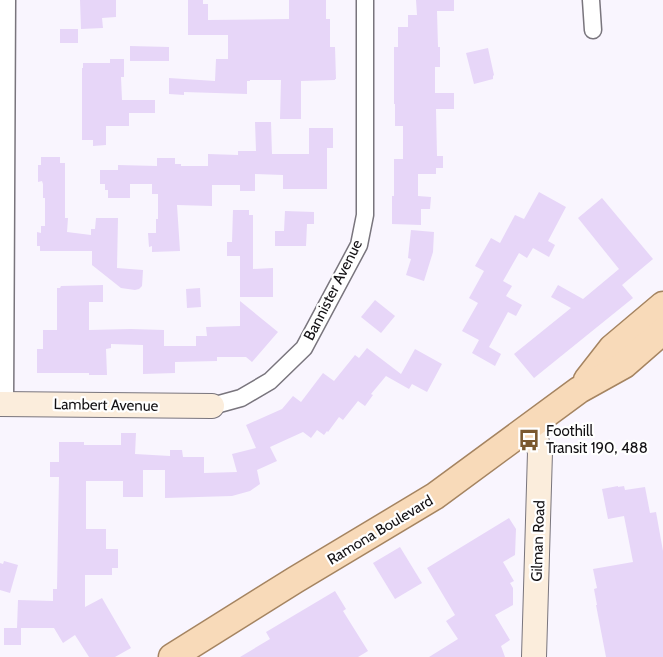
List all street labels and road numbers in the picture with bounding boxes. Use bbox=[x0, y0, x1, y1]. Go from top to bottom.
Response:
street label: Bannister Avenue bbox=[300, 236, 366, 343]
street label: Lambert Avenue bbox=[54, 395, 159, 415]
street label: Ramona Boulevard bbox=[324, 491, 436, 569]
street label: Gilman Road bbox=[528, 500, 548, 582]

